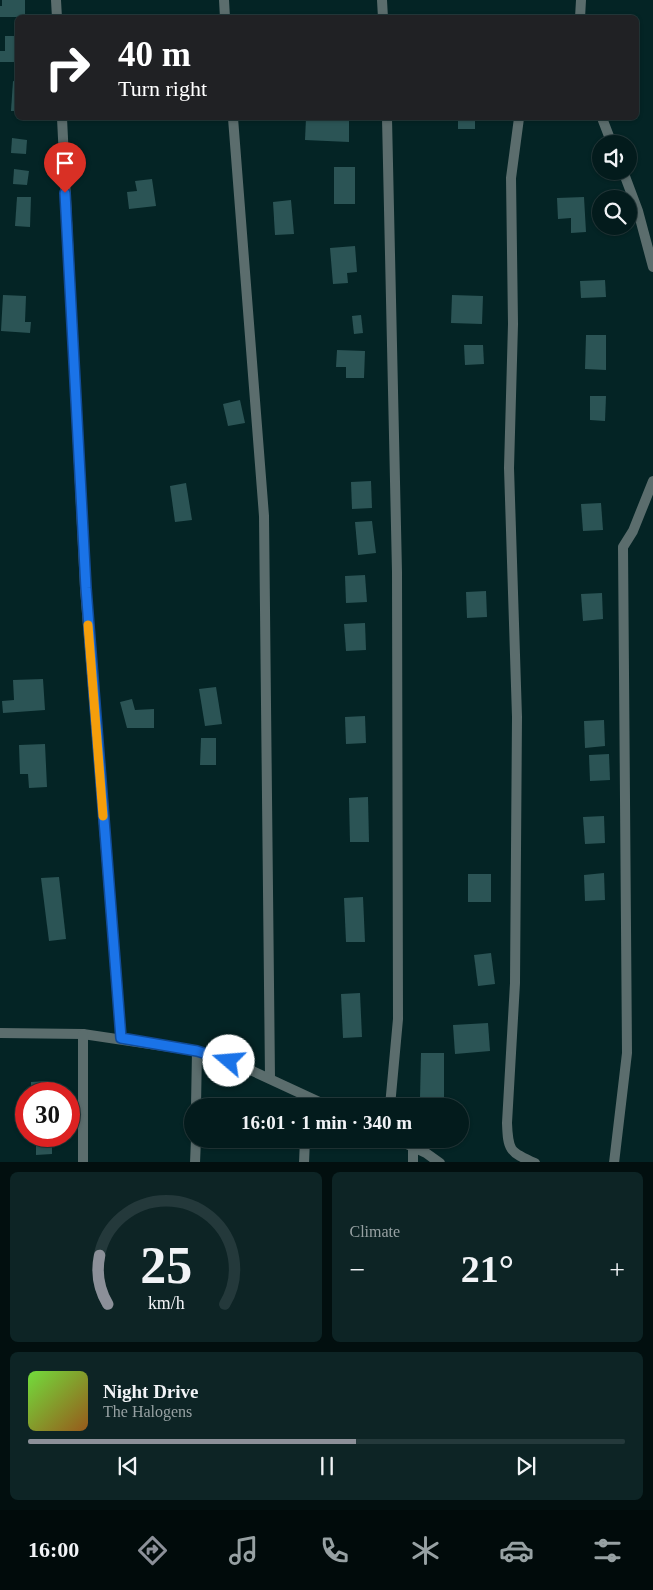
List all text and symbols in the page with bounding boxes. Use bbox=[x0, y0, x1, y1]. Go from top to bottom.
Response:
icon: right bbox=[35, 35, 100, 100]
text: 40 m bbox=[118, 35, 191, 74]
text: Turn right bbox=[118, 76, 207, 101]
map controls bbox=[592, 135, 637, 235]
button: sound bbox=[592, 135, 637, 180]
pin bbox=[44, 142, 86, 193]
icon: arrive bbox=[51, 149, 79, 177]
button: search bbox=[592, 190, 637, 235]
position arrow bbox=[202, 1034, 254, 1086]
speed limit sign: 30 bbox=[15, 1082, 80, 1147]
text: 16:01 · 1 min · 340 m bbox=[241, 1112, 412, 1133]
text: Climate bbox=[350, 1223, 400, 1240]
text: 25 bbox=[140, 1237, 192, 1294]
text: 21° bbox=[461, 1248, 514, 1290]
text: − bbox=[350, 1254, 365, 1285]
text: + bbox=[609, 1254, 625, 1285]
text: km/h bbox=[147, 1293, 184, 1313]
text: Night Drive bbox=[103, 1381, 199, 1402]
text: The Halogens bbox=[103, 1403, 192, 1420]
icon: previous bbox=[114, 1452, 142, 1480]
icon: pause bbox=[313, 1452, 341, 1480]
icon: next bbox=[512, 1452, 540, 1480]
icon: directions bbox=[135, 1533, 170, 1568]
icon: music bbox=[226, 1533, 261, 1568]
icon: phone bbox=[317, 1533, 352, 1568]
icon: climate bbox=[408, 1533, 443, 1568]
icon: car bbox=[499, 1533, 534, 1568]
icon: filters bbox=[590, 1533, 625, 1568]
text: 16:00 bbox=[28, 1537, 79, 1562]

